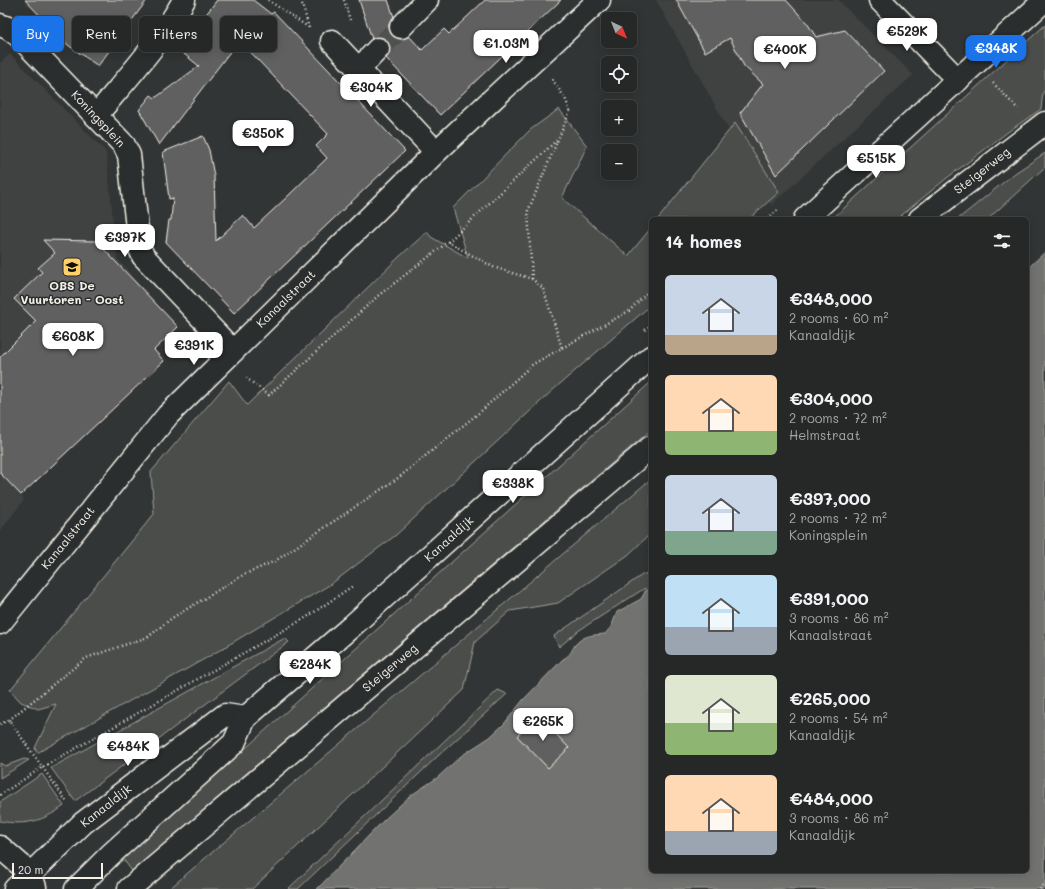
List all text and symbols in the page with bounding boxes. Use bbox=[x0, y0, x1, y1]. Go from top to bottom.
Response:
north arrow bbox=[601, 12, 637, 48]
map controls bbox=[601, 12, 637, 180]
chip: Buy bbox=[12, 16, 64, 52]
chip: Rent bbox=[72, 16, 131, 52]
chip: Filters bbox=[139, 16, 212, 52]
chip: New bbox=[220, 16, 277, 52]
pin: €529K bbox=[879, 18, 935, 52]
text: €529K bbox=[886, 22, 928, 39]
pin: €1.03M bbox=[473, 30, 539, 64]
text: €1.03M bbox=[483, 34, 529, 51]
pin: €348K bbox=[968, 35, 1024, 69]
pin: €400K bbox=[757, 36, 813, 70]
text: €348K bbox=[974, 39, 1018, 56]
text: €400K bbox=[763, 40, 807, 57]
button: locate bbox=[601, 56, 637, 92]
pin: €304K bbox=[343, 74, 399, 108]
text: €304K bbox=[349, 78, 393, 95]
street label: Koningsplein bbox=[68, 86, 129, 150]
button: + bbox=[601, 100, 637, 136]
pin: €350K bbox=[235, 120, 291, 154]
text: €350K bbox=[242, 124, 284, 141]
street label: Steigerweg bbox=[950, 143, 1013, 197]
button: − bbox=[601, 144, 637, 180]
pin: €515K bbox=[848, 145, 904, 179]
text: €515K bbox=[856, 149, 896, 166]
pin: €397K bbox=[97, 224, 153, 258]
text: €397K bbox=[104, 228, 146, 245]
text: 14 homes bbox=[665, 230, 742, 252]
icon: filters bbox=[991, 230, 1013, 252]
school or university icon: OBS De Vuurtoren - Oost bbox=[61, 256, 83, 278]
street label: Kanaalstraat bbox=[252, 266, 318, 331]
place label: OBS De Vuurtoren - Oost bbox=[21, 277, 123, 307]
text: €348,000 bbox=[789, 287, 872, 309]
icon: home bbox=[697, 291, 745, 339]
text: 2 rooms · 60 m² bbox=[789, 309, 888, 326]
pin: €608K bbox=[45, 323, 101, 357]
text: Kanaaldijk bbox=[789, 326, 855, 343]
text: €608K bbox=[51, 327, 95, 344]
pin: €391K bbox=[166, 332, 222, 366]
text: €391K bbox=[174, 336, 214, 353]
text: €304,000 bbox=[789, 387, 873, 409]
icon: home bbox=[697, 391, 745, 439]
text: 2 rooms · 72 m² bbox=[789, 409, 887, 426]
text: Helmstraat bbox=[789, 426, 860, 443]
pin: €338K bbox=[485, 470, 541, 504]
text: €338K bbox=[492, 474, 534, 491]
text: €397,000 bbox=[789, 487, 871, 509]
icon: home bbox=[697, 491, 745, 539]
street label: Kanaalstraat bbox=[37, 503, 98, 572]
text: 2 rooms · 72 m² bbox=[789, 509, 887, 526]
street label: Kanaaldijk bbox=[420, 512, 476, 565]
text: Koningsplein bbox=[789, 526, 867, 543]
text: €391,000 bbox=[789, 587, 869, 609]
icon: home bbox=[697, 591, 745, 639]
text: 3 rooms · 86 m² bbox=[789, 609, 889, 626]
text: Kanaalstraat bbox=[789, 626, 872, 643]
street label: Steigerweg bbox=[358, 639, 420, 695]
pin: €284K bbox=[282, 651, 338, 685]
text: €284K bbox=[289, 655, 331, 672]
text: €265,000 bbox=[789, 687, 871, 709]
icon: home bbox=[697, 691, 745, 739]
pin: €265K bbox=[515, 708, 571, 742]
text: 2 rooms · 54 m² bbox=[789, 709, 888, 726]
text: €265K bbox=[522, 712, 564, 729]
text: Kanaaldijk bbox=[789, 726, 855, 743]
pin: €484K bbox=[100, 733, 156, 767]
text: €484K bbox=[106, 737, 150, 754]
street label: Kanaaldijk bbox=[76, 780, 134, 830]
text: €484,000 bbox=[789, 787, 873, 809]
icon: home bbox=[697, 791, 745, 839]
text: 3 rooms · 86 m² bbox=[789, 809, 889, 826]
text: Kanaaldijk bbox=[789, 826, 855, 843]
scale bar bbox=[12, 861, 103, 880]
text: 20 m bbox=[18, 862, 43, 877]

